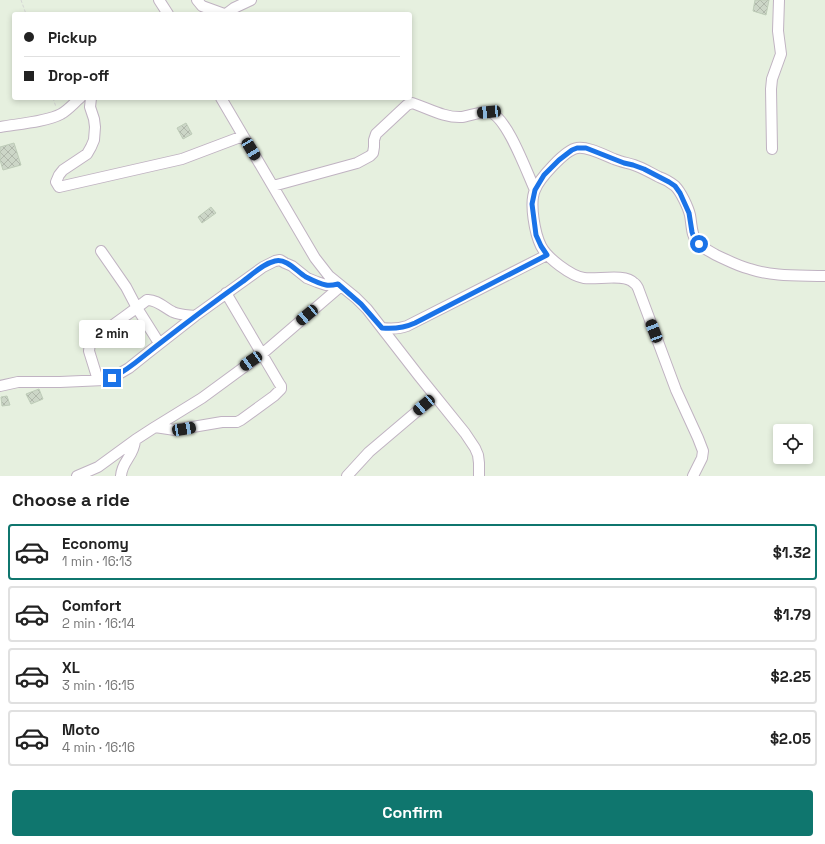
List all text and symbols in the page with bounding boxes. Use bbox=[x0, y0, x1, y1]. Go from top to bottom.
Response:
text: Pickup bbox=[48, 28, 97, 47]
text: Drop-off bbox=[48, 66, 109, 85]
car bbox=[476, 105, 502, 119]
car bbox=[240, 136, 262, 162]
route start bbox=[690, 235, 708, 253]
car bbox=[294, 303, 320, 327]
car bbox=[644, 318, 664, 344]
callout: 2 min bbox=[79, 320, 145, 348]
text: 2 min bbox=[95, 325, 129, 342]
car bbox=[238, 349, 264, 373]
route end bbox=[103, 369, 121, 387]
car bbox=[411, 393, 437, 417]
car bbox=[171, 421, 197, 437]
map controls bbox=[773, 424, 813, 464]
button: locate bbox=[773, 424, 813, 464]
text: Choose a ride bbox=[12, 488, 130, 511]
icon: car bbox=[14, 534, 50, 570]
text: Economy bbox=[62, 534, 129, 553]
text: $1.32 bbox=[773, 543, 811, 562]
text: 1 min · 16:13 bbox=[62, 553, 132, 570]
icon: car bbox=[14, 596, 50, 632]
text: Comfort bbox=[62, 596, 122, 615]
text: $1.79 bbox=[774, 605, 811, 624]
text: 2 min · 16:14 bbox=[62, 615, 135, 632]
icon: car bbox=[14, 658, 50, 694]
text: XL bbox=[62, 658, 80, 677]
text: $2.25 bbox=[771, 667, 811, 686]
text: 3 min · 16:15 bbox=[62, 677, 135, 694]
icon: car bbox=[14, 720, 50, 756]
text: Moto bbox=[62, 720, 100, 739]
text: $2.05 bbox=[770, 729, 811, 748]
text: 4 min · 16:16 bbox=[62, 739, 135, 756]
button: Confirm bbox=[12, 790, 813, 836]

